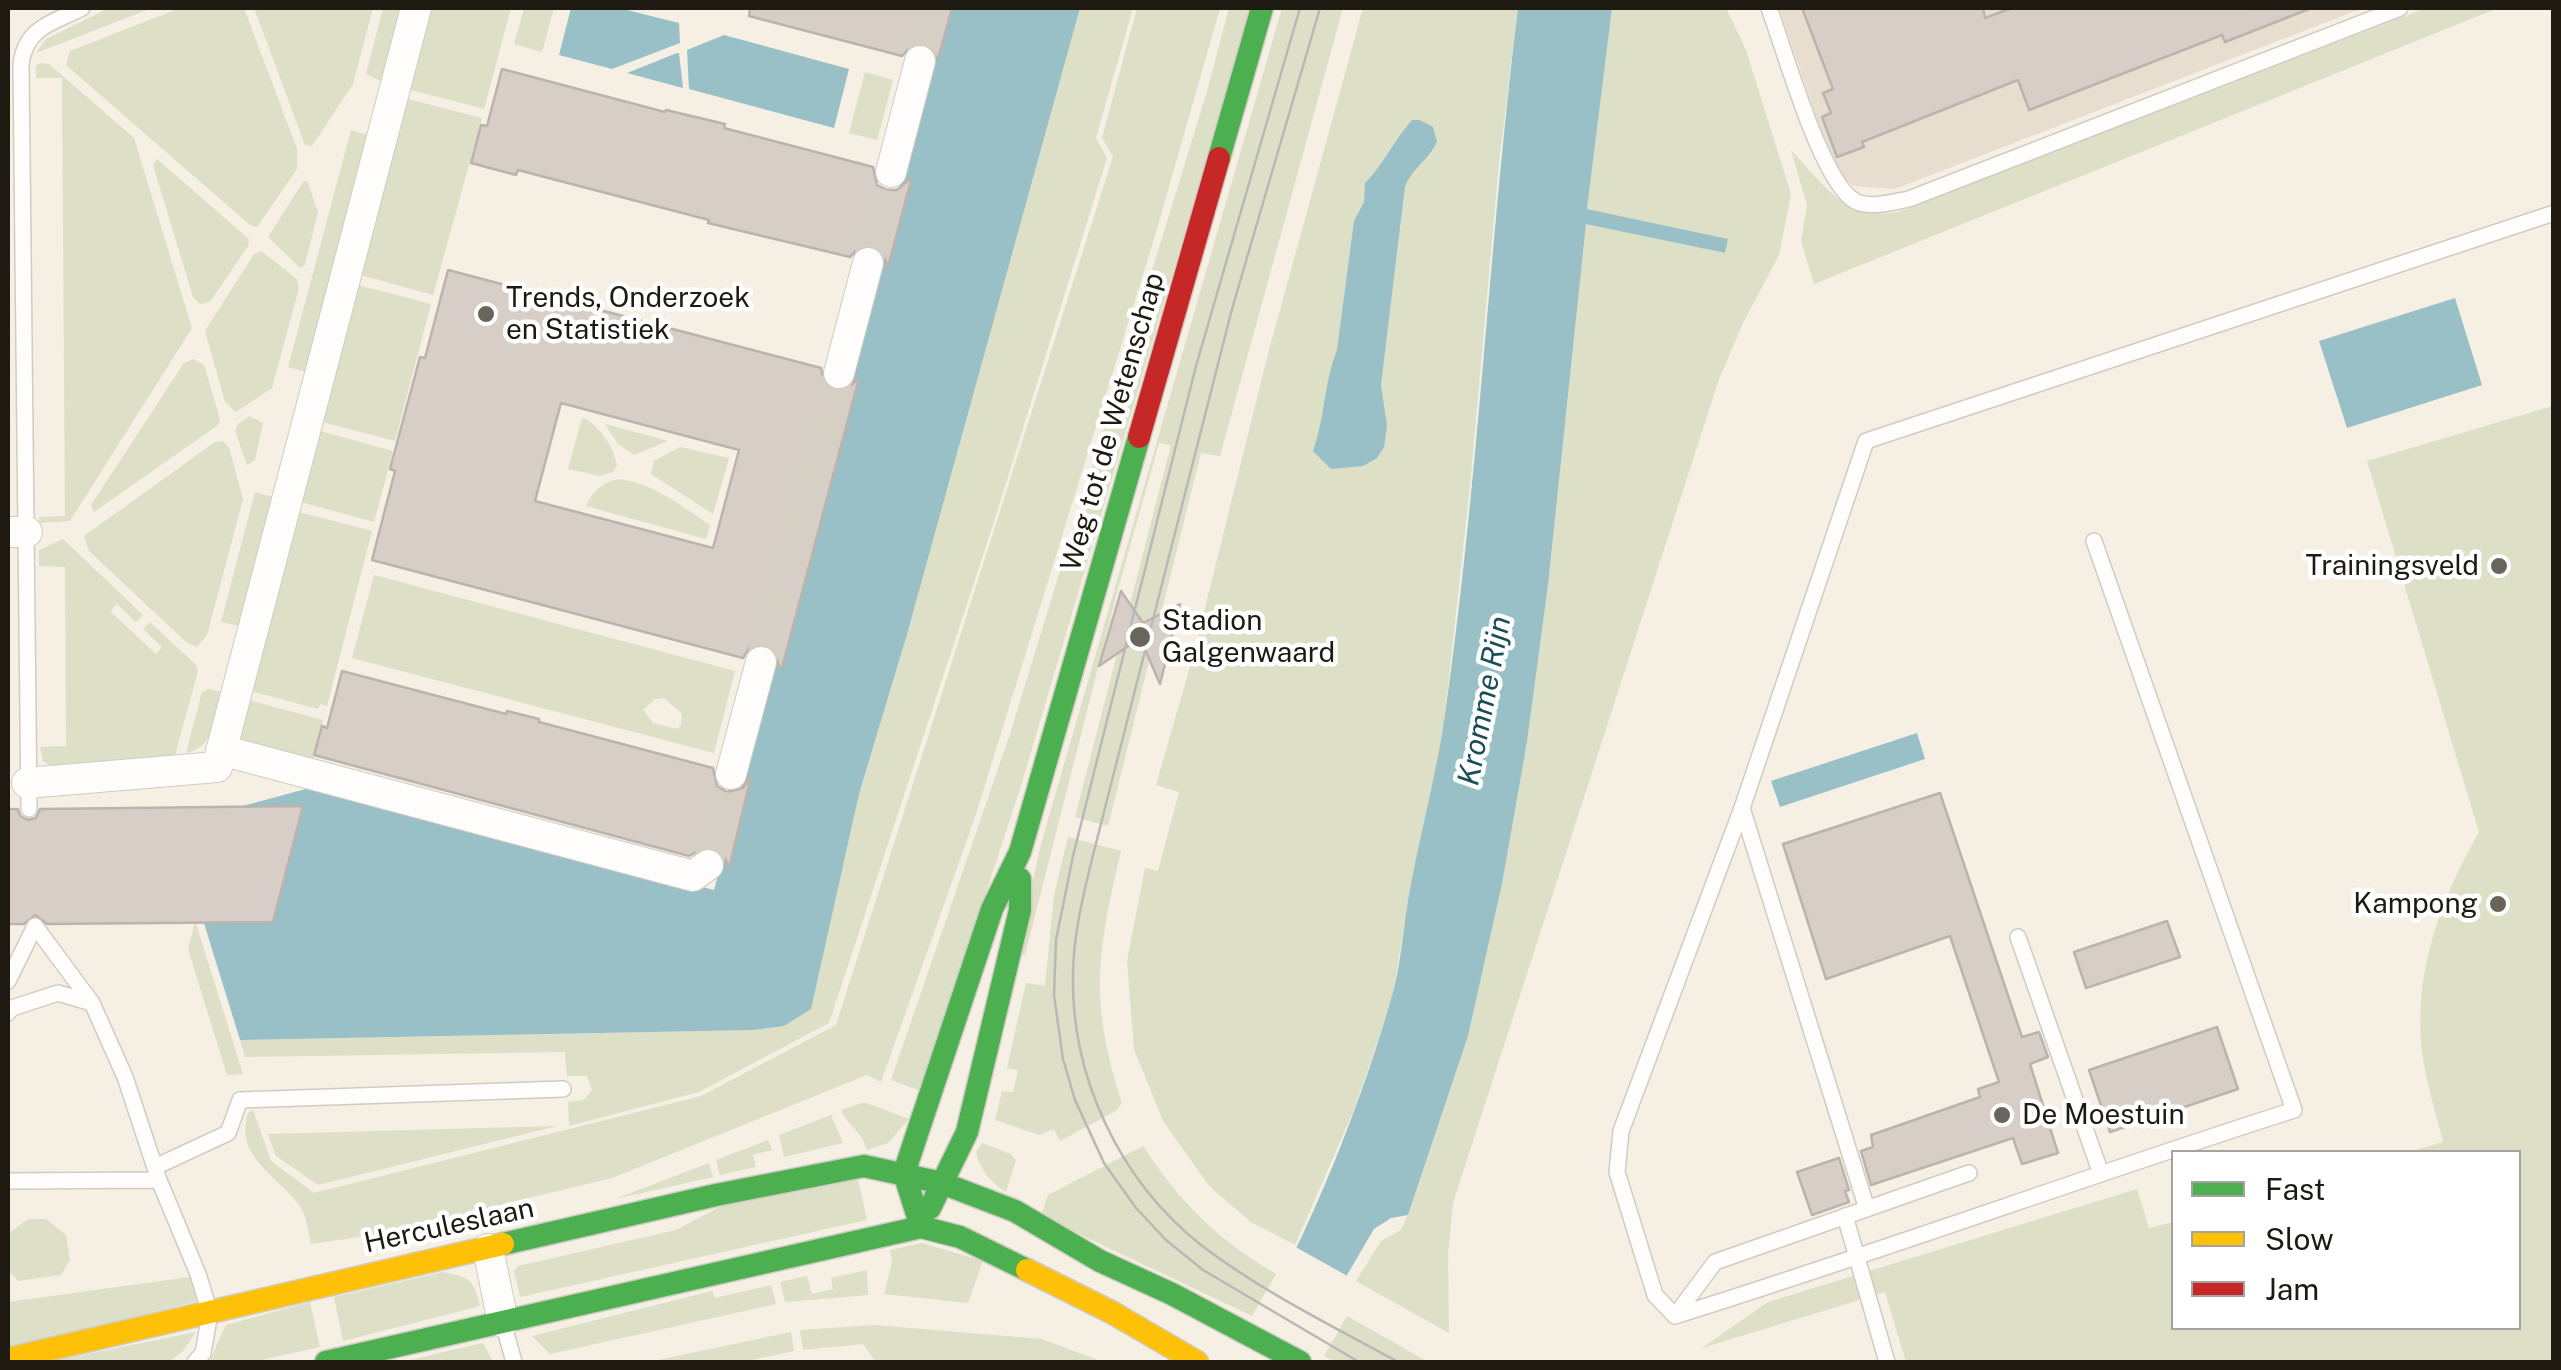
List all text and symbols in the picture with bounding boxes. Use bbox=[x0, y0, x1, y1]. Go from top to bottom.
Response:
street label: Weg tot de Wetenschap bbox=[1054, 269, 1172, 575]
place label: Trends, Onderzoek en Statistiek bbox=[506, 281, 750, 347]
marker: Trends, Onderzoek en Statistiek bbox=[475, 303, 497, 325]
place label: Trainingsveld bbox=[2306, 549, 2479, 583]
marker: Trainingsveld bbox=[2488, 555, 2510, 577]
place label: Stadion Galgenwaard bbox=[1162, 604, 1335, 670]
water label: Kromme Rijn bbox=[1451, 613, 1519, 789]
marker: Stadion Galgenwaard bbox=[1127, 624, 1153, 650]
place label: Kampong bbox=[2353, 887, 2478, 921]
marker: Kampong bbox=[2487, 893, 2509, 915]
place label: De Moestuin bbox=[2022, 1098, 2185, 1132]
marker: De Moestuin bbox=[1991, 1104, 2013, 1126]
legend bbox=[2171, 1150, 2521, 1330]
text: Fast bbox=[2265, 1171, 2325, 1207]
street label: Herculeslaan bbox=[361, 1192, 537, 1260]
text: Slow bbox=[2265, 1221, 2334, 1257]
text: Jam bbox=[2265, 1271, 2319, 1307]

